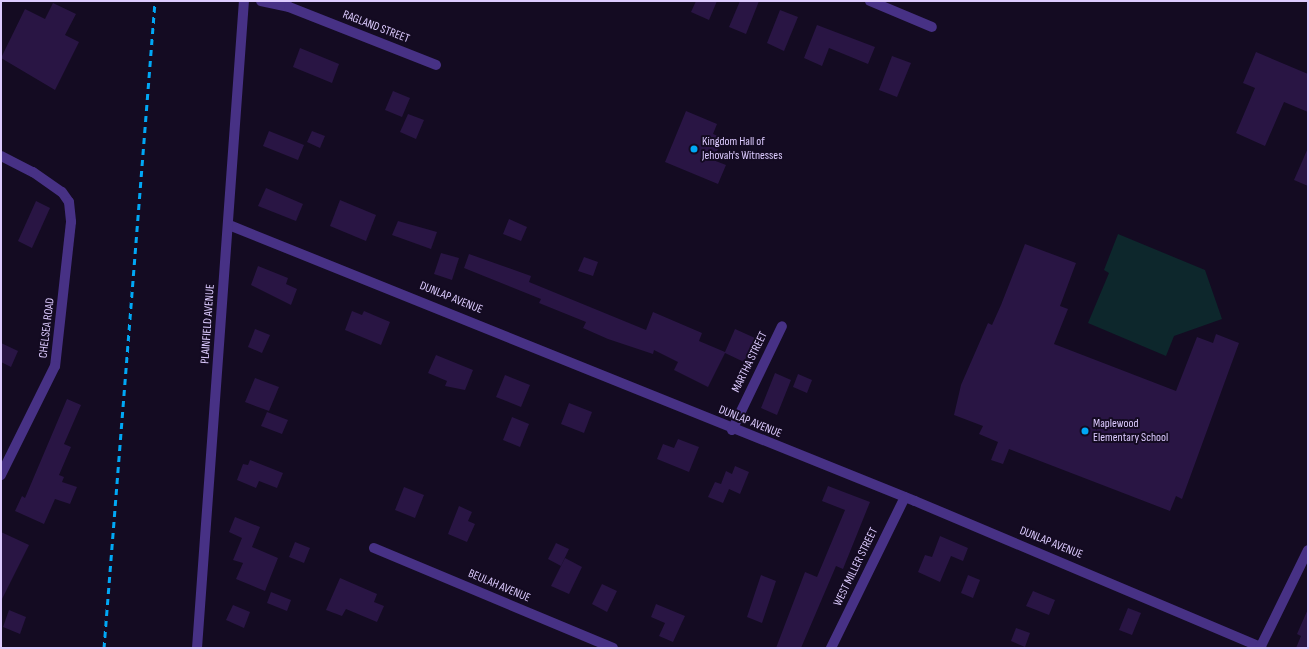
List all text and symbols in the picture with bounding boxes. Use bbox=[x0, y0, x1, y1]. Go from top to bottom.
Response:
street label: RAGLAND STREET bbox=[341, 8, 411, 46]
place label: Kingdom Hall of Jehovah's Witnesses bbox=[702, 135, 782, 163]
marker: Kingdom Hall of Jehovah's Witnesses bbox=[689, 144, 699, 154]
street label: DUNLAP AVENUE bbox=[417, 279, 485, 317]
street label: PLAINFIELD AVENUE bbox=[198, 284, 218, 364]
street label: CHELSEA ROAD bbox=[36, 297, 58, 359]
street label: MARTHA STREET bbox=[729, 329, 771, 395]
street label: DUNLAP AVENUE bbox=[716, 403, 784, 441]
place label: Maplewood Elementary School bbox=[1093, 417, 1168, 445]
marker: Maplewood Elementary School bbox=[1080, 426, 1090, 436]
street label: DUNLAP AVENUE bbox=[1017, 524, 1085, 562]
street label: WEST MILLER STREET bbox=[831, 525, 881, 609]
street label: BEULAH AVENUE bbox=[466, 566, 532, 606]

